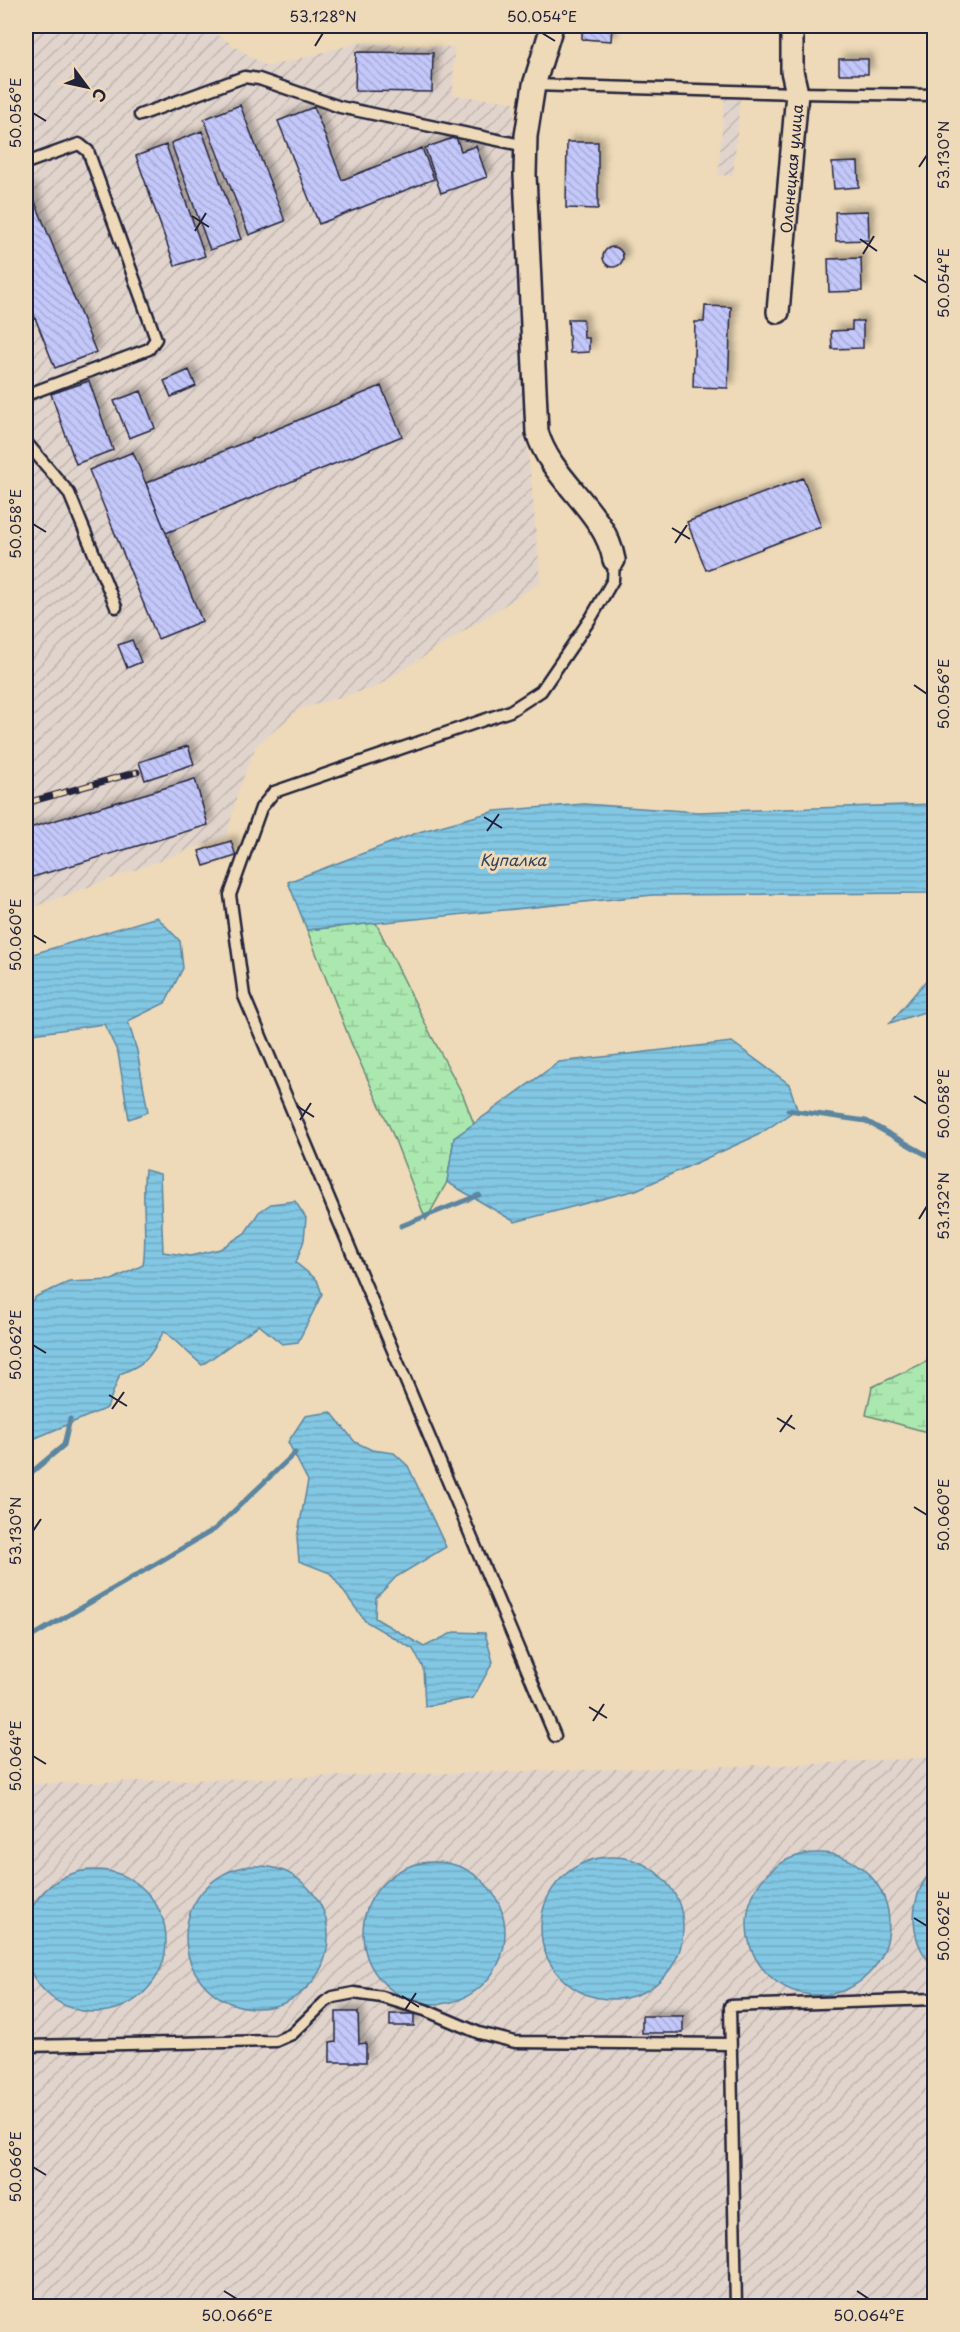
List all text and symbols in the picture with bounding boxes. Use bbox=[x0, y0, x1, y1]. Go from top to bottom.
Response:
text: 53.128°N bbox=[289, 4, 357, 27]
text: 50.054°E bbox=[507, 4, 577, 27]
north arrow bbox=[57, 57, 117, 117]
text: 50.056°E bbox=[3, 78, 26, 148]
text: С bbox=[87, 84, 114, 107]
street label: Олонецкая улица bbox=[773, 102, 808, 234]
text: 53.130°N bbox=[931, 121, 954, 189]
text: 50.054°E bbox=[931, 248, 954, 318]
text: 50.058°E bbox=[3, 489, 26, 559]
text: 50.056°E bbox=[931, 659, 954, 729]
water label: Купалка bbox=[480, 847, 547, 871]
text: 50.060°E bbox=[3, 899, 26, 971]
text: 50.058°E bbox=[931, 1069, 954, 1139]
text: 53.132°N bbox=[931, 1172, 954, 1240]
text: 50.062°E bbox=[3, 1310, 26, 1380]
text: 50.060°E bbox=[931, 1479, 954, 1551]
text: 53.130°N bbox=[3, 1497, 26, 1565]
text: 50.064°E bbox=[3, 1720, 26, 1792]
text: 50.062°E bbox=[931, 1891, 954, 1961]
text: 50.066°E bbox=[3, 2131, 26, 2203]
text: 50.066°E bbox=[201, 2303, 273, 2326]
text: 50.064°E bbox=[833, 2303, 905, 2326]

